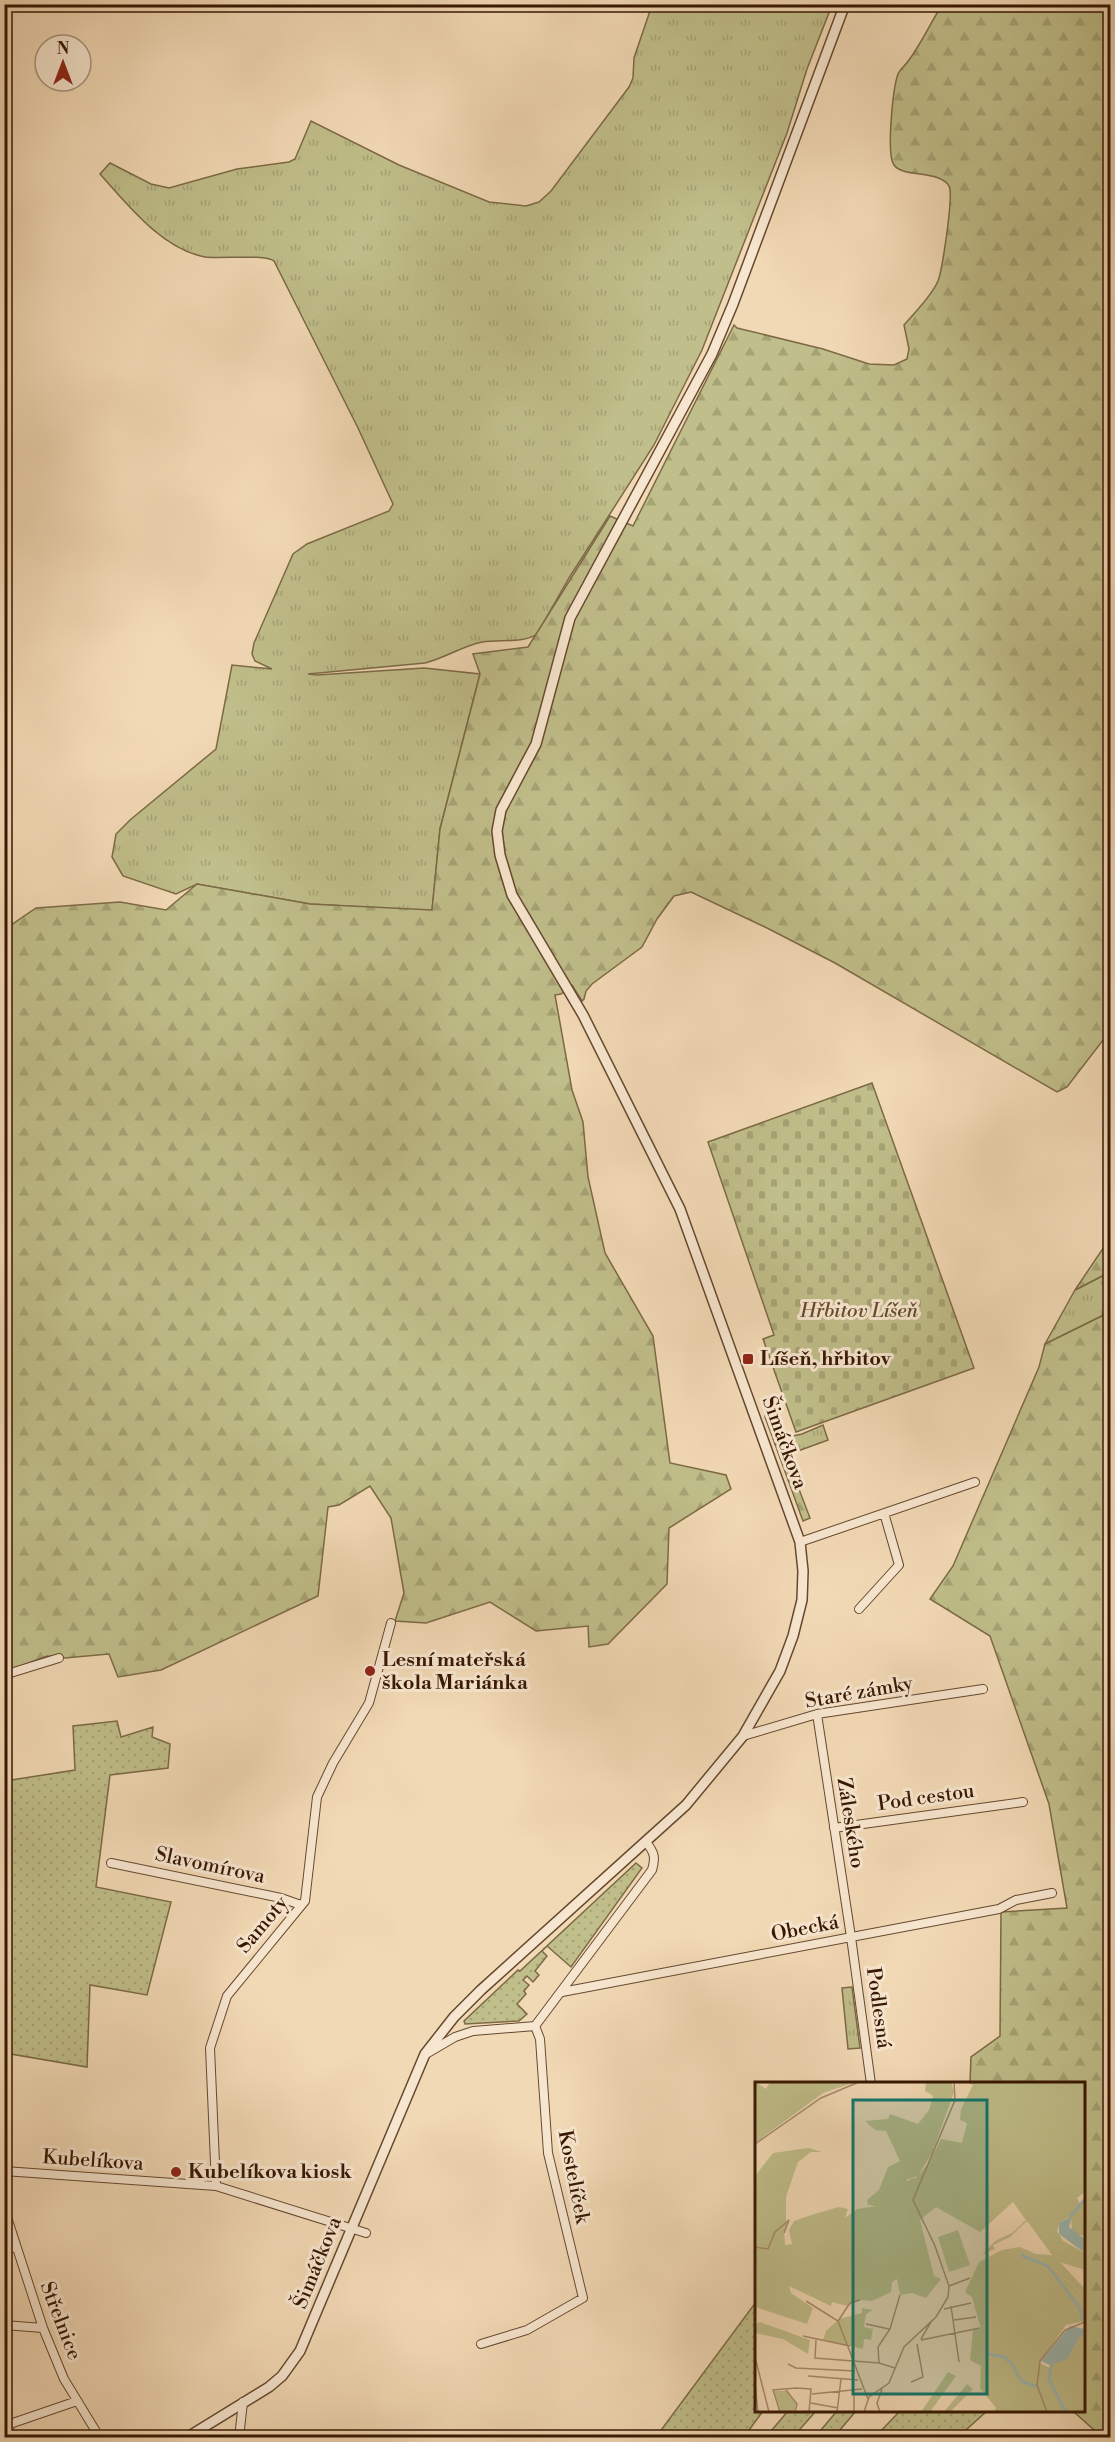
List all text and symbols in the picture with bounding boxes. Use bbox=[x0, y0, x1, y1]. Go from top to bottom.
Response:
north arrow bbox=[33, 33, 93, 93]
text: N bbox=[57, 39, 70, 59]
park label: Hřbitov Líšeň bbox=[799, 1299, 919, 1324]
place label: Líšeň, hřbitov bbox=[760, 1347, 892, 1372]
marker: Líšeň, hřbitov bbox=[741, 1352, 755, 1366]
street label: Šimáčkova bbox=[756, 1393, 814, 1494]
place label: Lesní mateřská škola Mariánka bbox=[382, 1648, 528, 1696]
marker: Lesní mateřská škola Mariánka bbox=[363, 1664, 377, 1678]
street label: Staré zámky bbox=[803, 1671, 915, 1715]
street label: Záleského bbox=[830, 1776, 870, 1870]
street label: Pod cestou bbox=[876, 1779, 977, 1817]
street label: Slavomírova bbox=[153, 1842, 268, 1890]
street label: Samoty bbox=[232, 1891, 294, 1959]
street label: Obecká bbox=[769, 1910, 842, 1948]
street label: Podlesná bbox=[860, 1966, 896, 2051]
inset map bbox=[755, 2082, 1085, 2412]
street label: Kostelíček bbox=[552, 2128, 595, 2227]
street label: Kubelíkova bbox=[42, 2145, 145, 2177]
place label: Kubelíkova kiosk bbox=[188, 2160, 352, 2185]
marker: Kubelíkova kiosk bbox=[169, 2165, 183, 2179]
street label: Šimáčkova bbox=[287, 2212, 348, 2313]
street label: Střelnice bbox=[34, 2278, 86, 2364]

